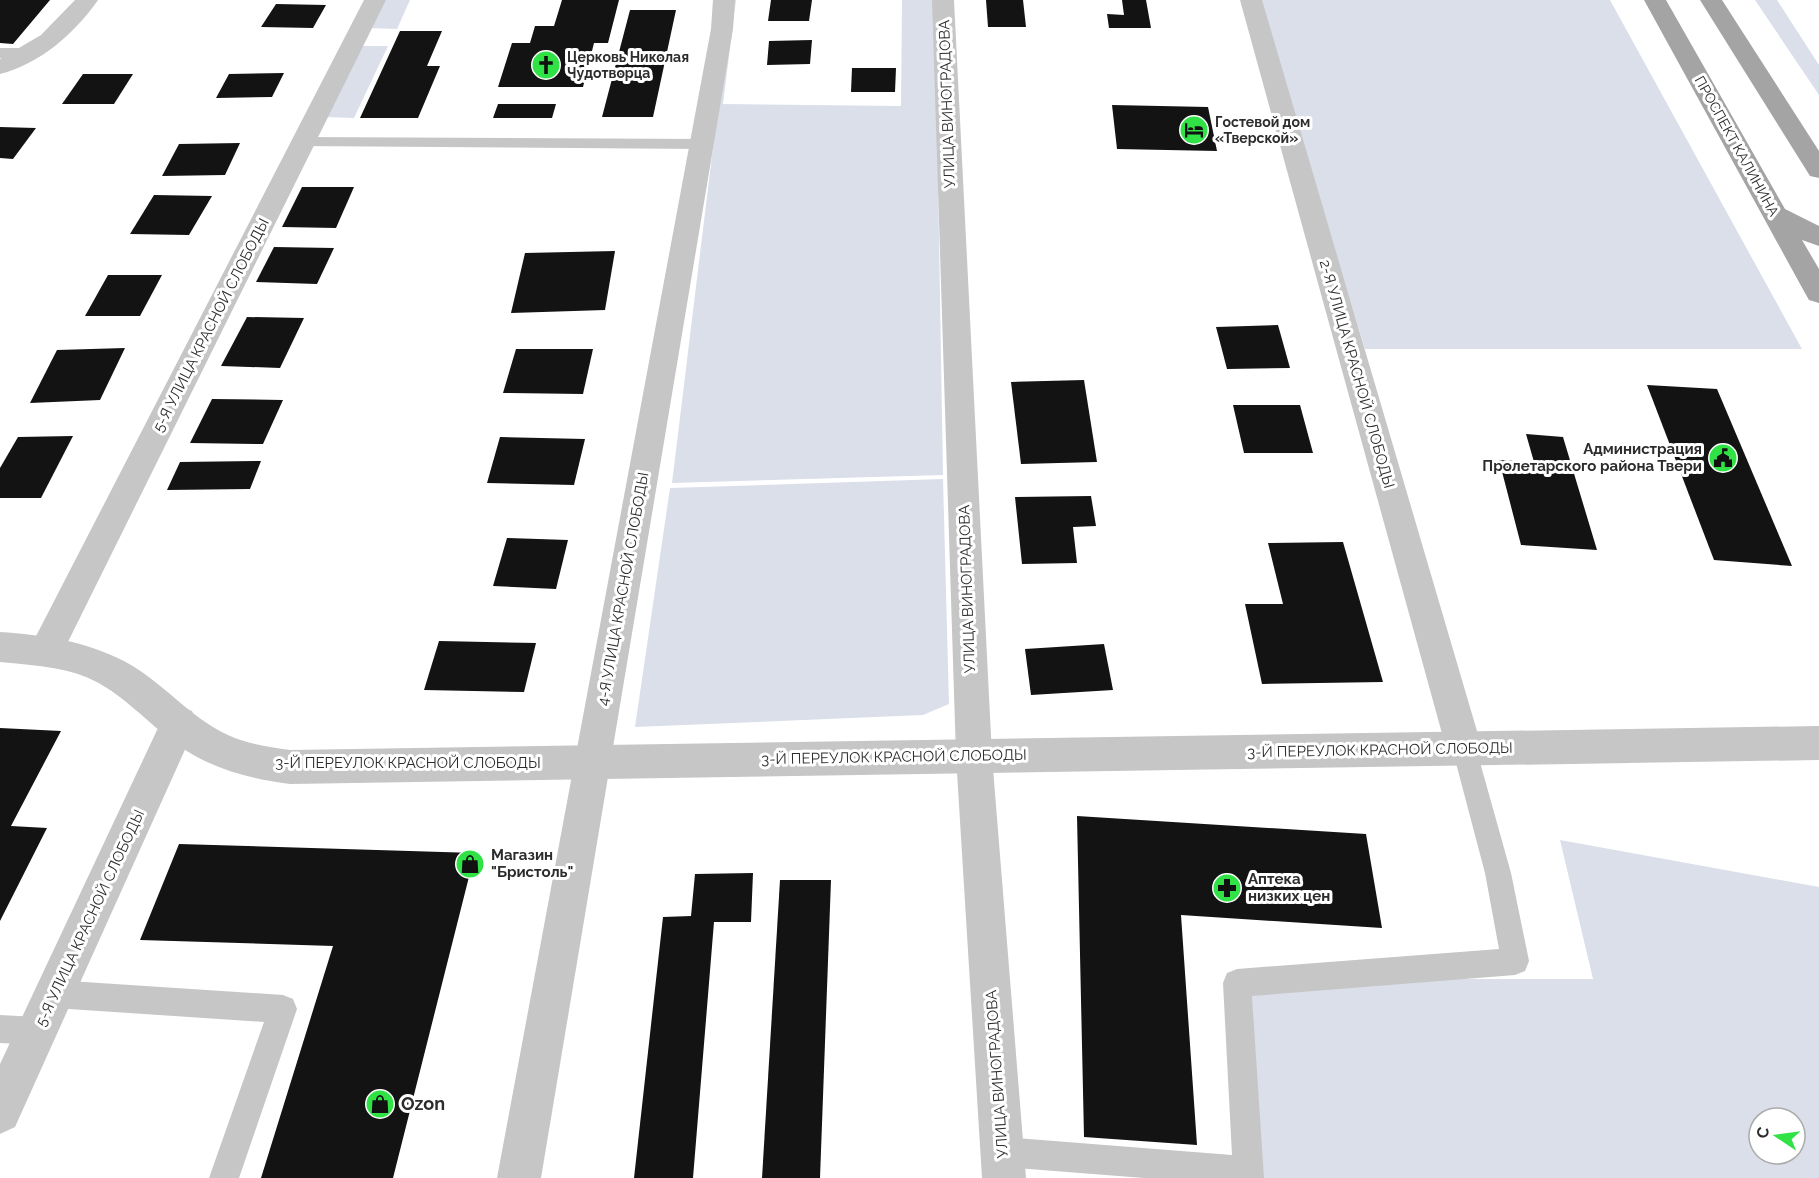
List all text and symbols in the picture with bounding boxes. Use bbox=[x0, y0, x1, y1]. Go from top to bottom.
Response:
street label: УЛИЦА ВИНОГРАДОВА bbox=[935, 19, 959, 189]
church icon: Церковь Николая Чудотворца bbox=[530, 49, 562, 81]
place label: Церковь Николая Чудотворца bbox=[567, 49, 689, 81]
street label: ПРОСПЕКТ КАЛИНИНА bbox=[1692, 73, 1783, 219]
hotel icon: Гостевой дом «Тверской» bbox=[1178, 114, 1210, 146]
place label: Гостевой дом «Тверской» bbox=[1215, 114, 1310, 146]
street label: 5-Я УЛИЦА КРАСНОЙ СЛОБОДЫ bbox=[149, 215, 273, 435]
street label: 2-Я УЛИЦА КРАСНОЙ СЛОБОДЫ bbox=[1316, 258, 1398, 490]
place label: Администрация Пролетарского района Твери bbox=[1482, 440, 1702, 475]
public building icon: Администрация Пролетарского района Твери bbox=[1707, 442, 1739, 474]
street label: 4-Я УЛИЦА КРАСНОЙ СЛОБОДЫ bbox=[594, 471, 652, 707]
street label: УЛИЦА ВИНОГРАДОВА bbox=[955, 504, 979, 674]
street label: 3-Й ПЕРЕУЛОК КРАСНОЙ СЛОБОДЫ bbox=[1247, 739, 1513, 761]
street label: 3-Й ПЕРЕУЛОК КРАСНОЙ СЛОБОДЫ bbox=[761, 746, 1027, 768]
street label: 3-Й ПЕРЕУЛОК КРАСНОЙ СЛОБОДЫ bbox=[275, 754, 541, 772]
street label: 5-Я УЛИЦА КРАСНОЙ СЛОБОДЫ bbox=[32, 807, 148, 1029]
place label: Магазин "Бристоль" bbox=[491, 846, 573, 881]
shop icon: Магазин "Бристоль" bbox=[454, 848, 486, 880]
place label: Аптека низких цен bbox=[1248, 870, 1330, 905]
pharmacy icon: Аптека низких цен bbox=[1211, 872, 1243, 904]
street label: УЛИЦА ВИНОГРАДОВА bbox=[982, 989, 1012, 1159]
shop icon: Ozon bbox=[364, 1088, 396, 1120]
place label: Ozon bbox=[401, 1093, 445, 1114]
north arrow bbox=[1747, 1106, 1807, 1166]
text: С bbox=[1752, 1125, 1773, 1140]

